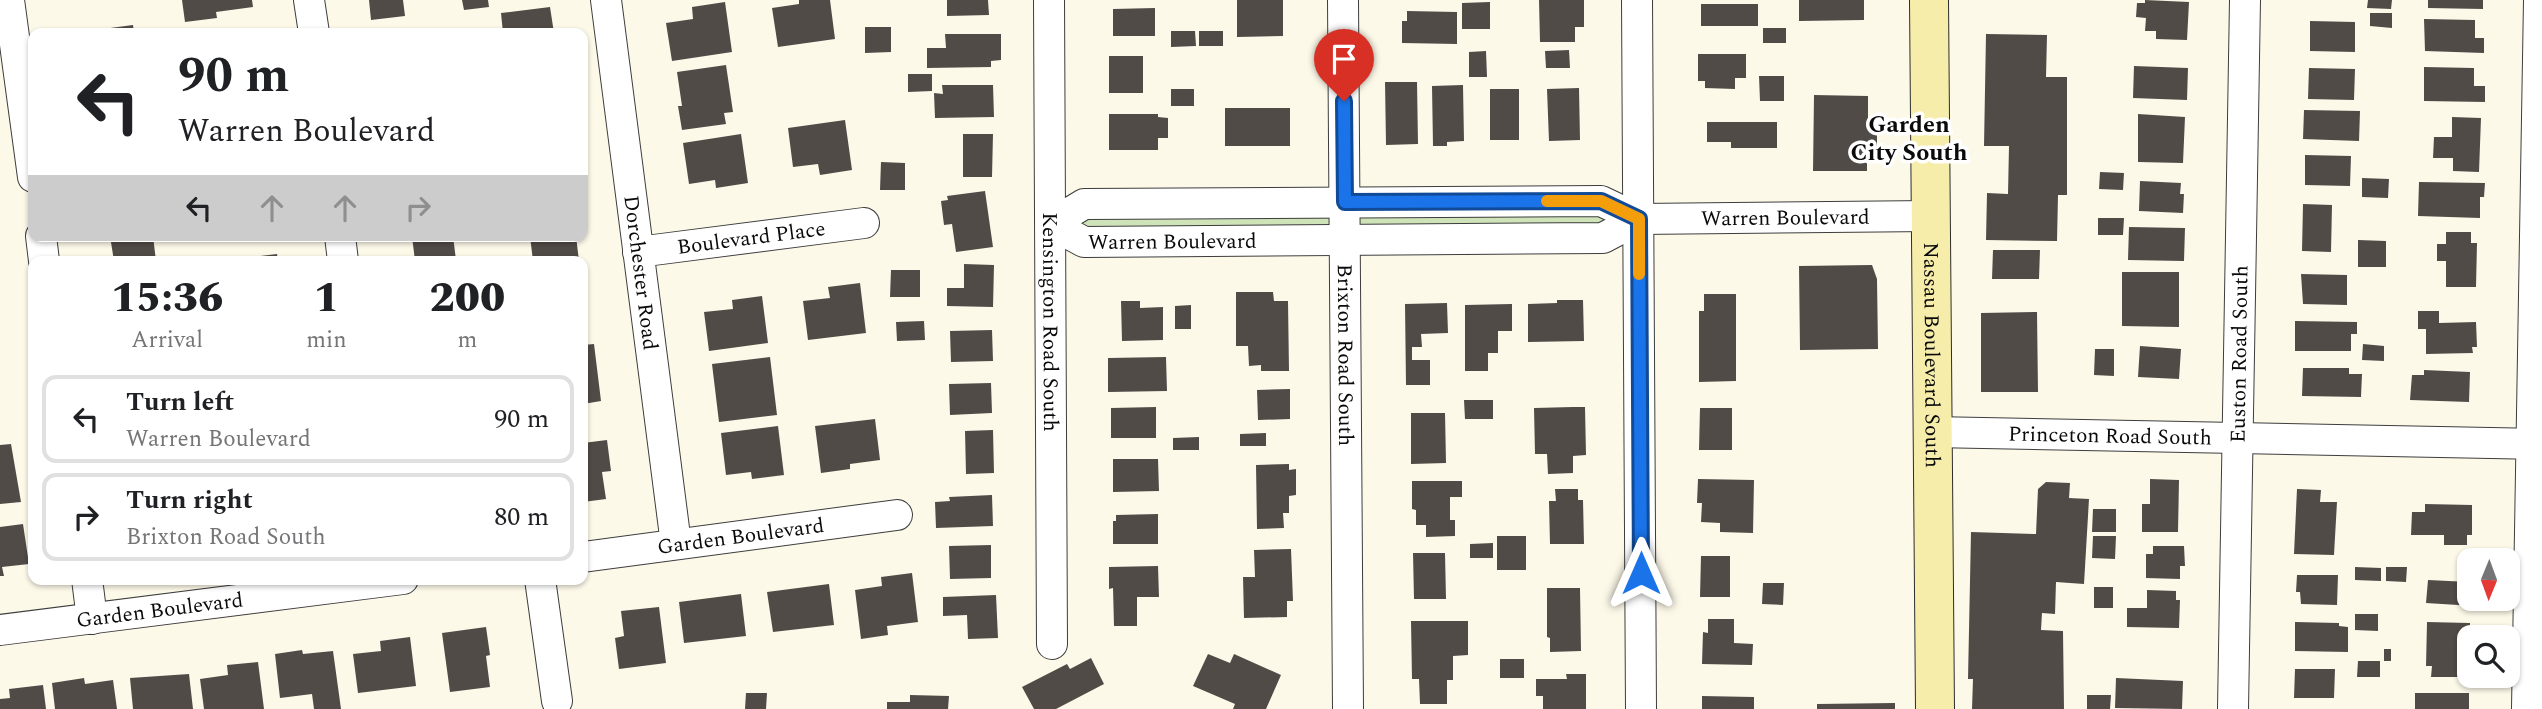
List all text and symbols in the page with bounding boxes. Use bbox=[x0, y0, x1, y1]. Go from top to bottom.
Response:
pin bbox=[1314, 29, 1374, 101]
text: 90 m bbox=[178, 39, 289, 114]
icon: arrive bbox=[1325, 40, 1363, 78]
icon: left bbox=[63, 56, 154, 147]
text: Warren Boulevard bbox=[178, 107, 435, 156]
district label: Garden City South bbox=[1850, 107, 1968, 171]
icon: left bbox=[180, 189, 218, 227]
icon: ahead bbox=[253, 189, 291, 227]
icon: ahead bbox=[326, 189, 364, 227]
icon: right bbox=[399, 189, 437, 227]
street label: Dorchester Road bbox=[614, 194, 666, 352]
street label: Warren Boulevard bbox=[1701, 202, 1870, 235]
street label: Kensington Road South bbox=[1033, 212, 1066, 432]
street label: Boulevard Place bbox=[675, 213, 827, 264]
street label: Warren Boulevard bbox=[1088, 226, 1257, 259]
street label: Nassau Boulevard South bbox=[1914, 242, 1948, 468]
street label: Brixton Road South bbox=[1328, 264, 1361, 446]
street label: Euston Road South bbox=[2223, 265, 2258, 443]
text: 15:36 bbox=[111, 267, 223, 330]
text: 1 bbox=[314, 267, 339, 330]
text: 200 bbox=[429, 267, 505, 330]
text: Arrival bbox=[131, 323, 203, 358]
text: min bbox=[306, 323, 347, 358]
text: m bbox=[457, 323, 477, 358]
text: Turn left bbox=[126, 382, 234, 422]
text: 90 m bbox=[494, 399, 549, 439]
icon: left bbox=[67, 400, 105, 438]
street label: Princeton Road South bbox=[2008, 418, 2212, 455]
text: Warren Boulevard bbox=[126, 422, 311, 457]
text: Turn right bbox=[126, 480, 253, 520]
text: 80 m bbox=[494, 497, 549, 537]
icon: right bbox=[67, 498, 105, 536]
street label: Garden Boulevard bbox=[655, 510, 826, 564]
text: Brixton Road South bbox=[126, 520, 326, 555]
position arrow bbox=[1604, 536, 1678, 610]
north arrow bbox=[2457, 548, 2520, 611]
map controls bbox=[2457, 548, 2520, 688]
street label: Garden Boulevard bbox=[74, 584, 245, 637]
button: search bbox=[2457, 625, 2520, 688]

